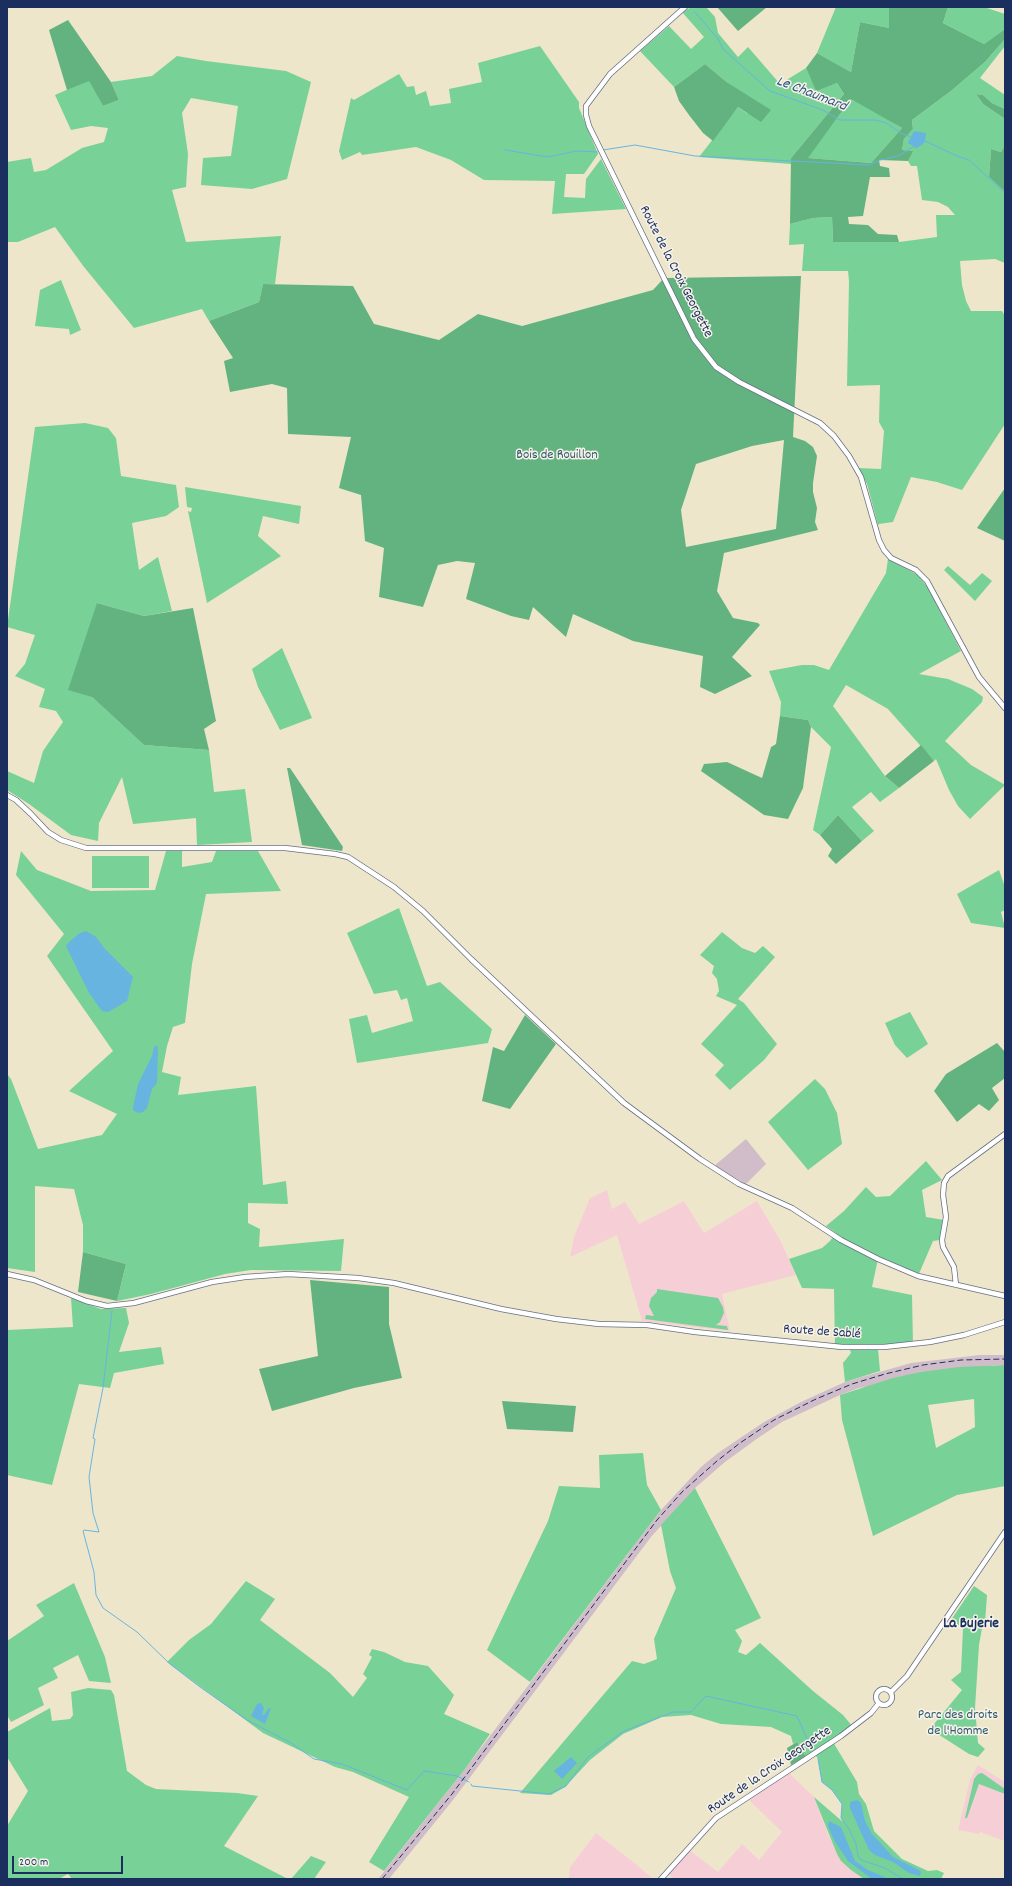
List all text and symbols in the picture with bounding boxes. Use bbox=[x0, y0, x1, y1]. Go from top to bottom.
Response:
water label: Le Chaumard bbox=[773, 73, 849, 117]
street label: Route de la Croix Georgette bbox=[635, 203, 715, 341]
park label: Bois de Rouillon bbox=[516, 448, 598, 464]
street label: Route de Sablé bbox=[783, 1322, 861, 1344]
district label: La Bujerie bbox=[943, 1616, 999, 1634]
park label: Parc des droits de l'Homme bbox=[918, 1708, 998, 1740]
street label: Route de la Croix Georgette bbox=[705, 1723, 835, 1819]
scale bar bbox=[14, 1848, 125, 1874]
text: 200 m bbox=[19, 1854, 48, 1871]

